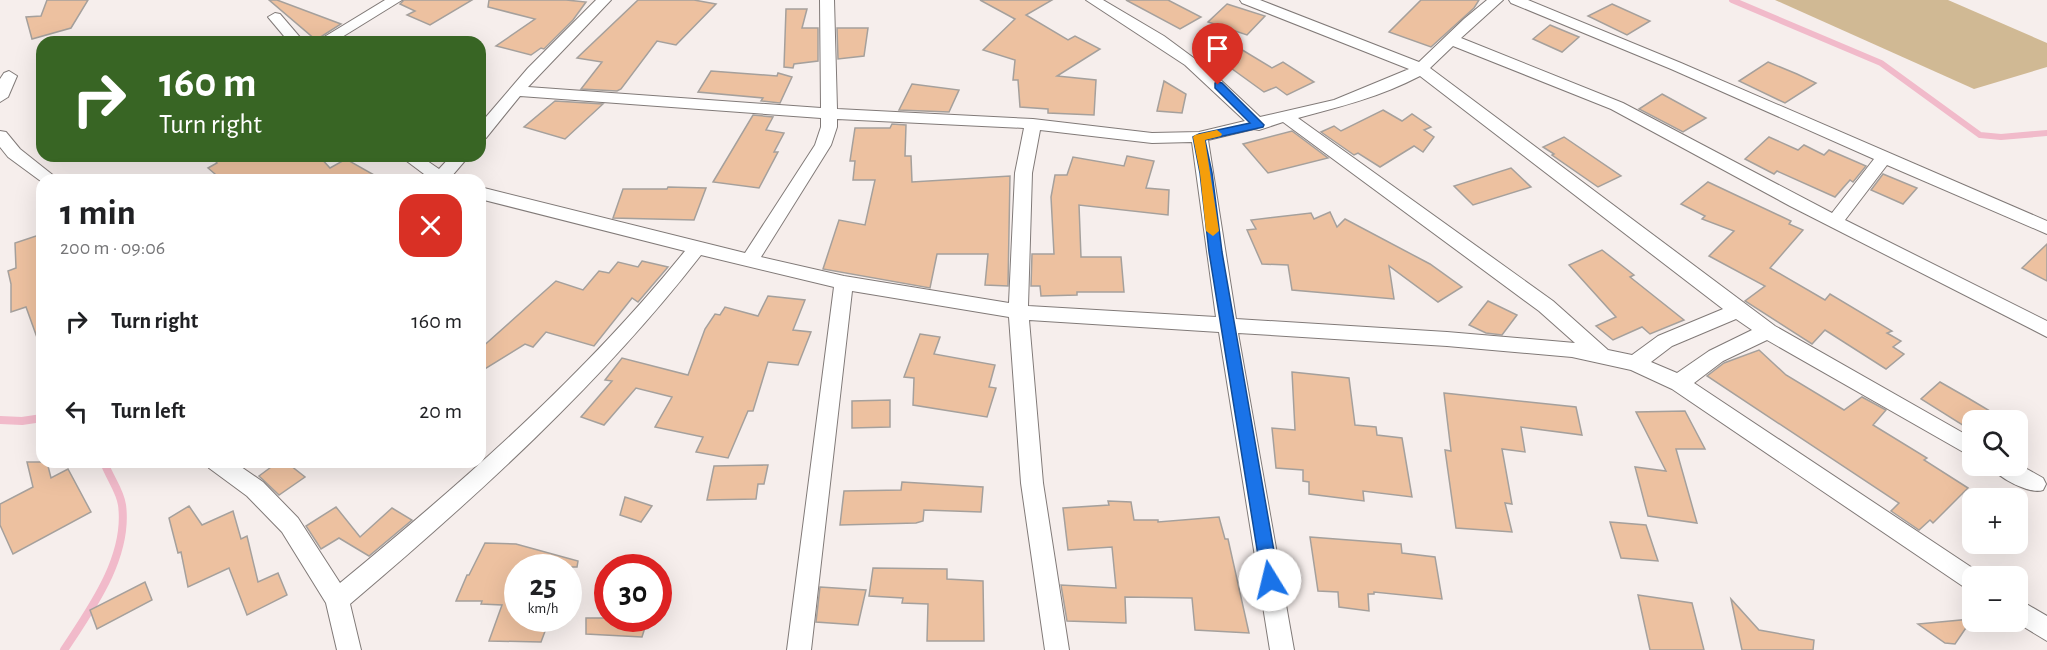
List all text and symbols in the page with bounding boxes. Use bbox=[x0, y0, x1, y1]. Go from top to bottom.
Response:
pin bbox=[1192, 23, 1243, 85]
icon: arrive bbox=[1201, 32, 1234, 65]
icon: right bbox=[60, 60, 138, 138]
text: 160 m bbox=[159, 62, 257, 104]
text: Turn right bbox=[159, 111, 262, 138]
button: close bbox=[399, 194, 462, 257]
text: 1 min bbox=[60, 195, 136, 231]
text: 200 m · 09:06 bbox=[60, 238, 165, 258]
icon: right bbox=[60, 305, 93, 338]
text: Turn right bbox=[111, 310, 198, 332]
text: 160 m bbox=[411, 310, 462, 332]
icon: left bbox=[60, 395, 93, 428]
text: Turn left bbox=[111, 400, 185, 422]
text: 20 m bbox=[419, 400, 462, 422]
map controls bbox=[1962, 410, 2028, 632]
button: search bbox=[1962, 410, 2028, 476]
button: + bbox=[1962, 488, 2028, 554]
position arrow bbox=[1238, 548, 1302, 612]
speed limit sign: 30 bbox=[594, 554, 672, 632]
button: − bbox=[1962, 566, 2028, 632]
text: 25 bbox=[529, 571, 557, 601]
text: km/h bbox=[528, 601, 558, 616]

